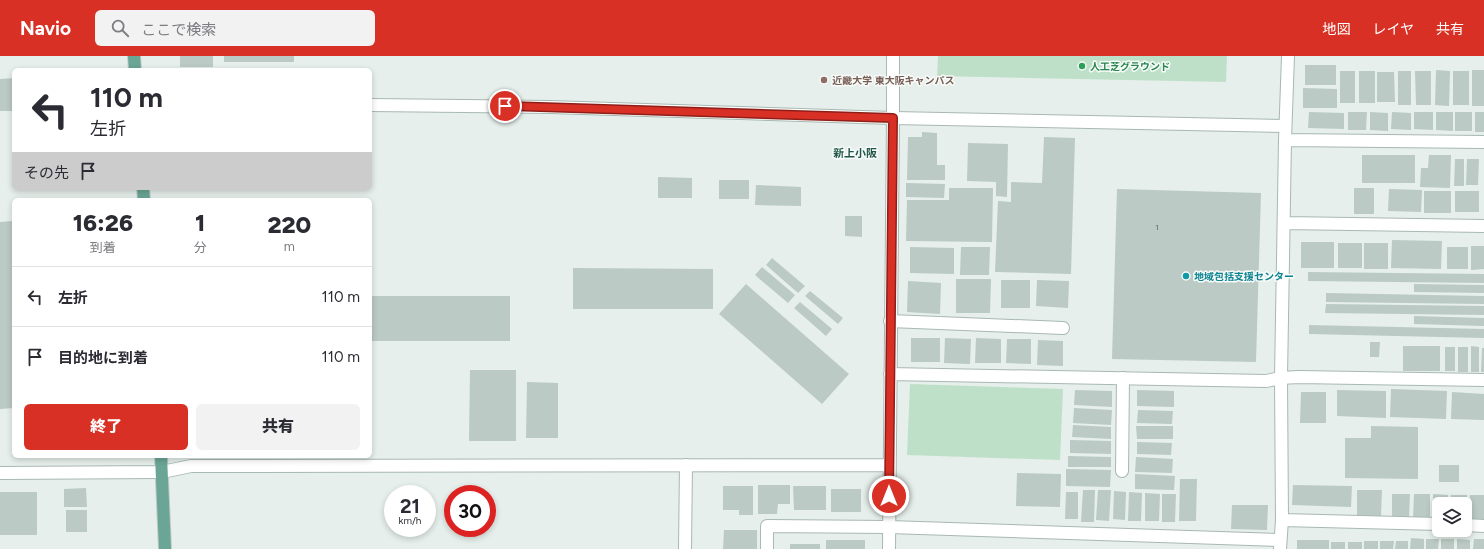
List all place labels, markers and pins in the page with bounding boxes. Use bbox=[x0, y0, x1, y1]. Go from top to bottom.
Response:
place label: 人工芝グラウンド bbox=[1090, 60, 1170, 73]
marker: 人工芝グラウンド bbox=[1077, 61, 1087, 71]
place label: 近畿大学 東大阪キャンパス bbox=[832, 74, 954, 87]
marker: 近畿大学 東大阪キャンパス bbox=[819, 75, 829, 85]
pin bbox=[488, 89, 522, 123]
place label: 地域包括支援センター bbox=[1194, 270, 1294, 283]
marker: 地域包括支援センター bbox=[1181, 271, 1191, 281]

